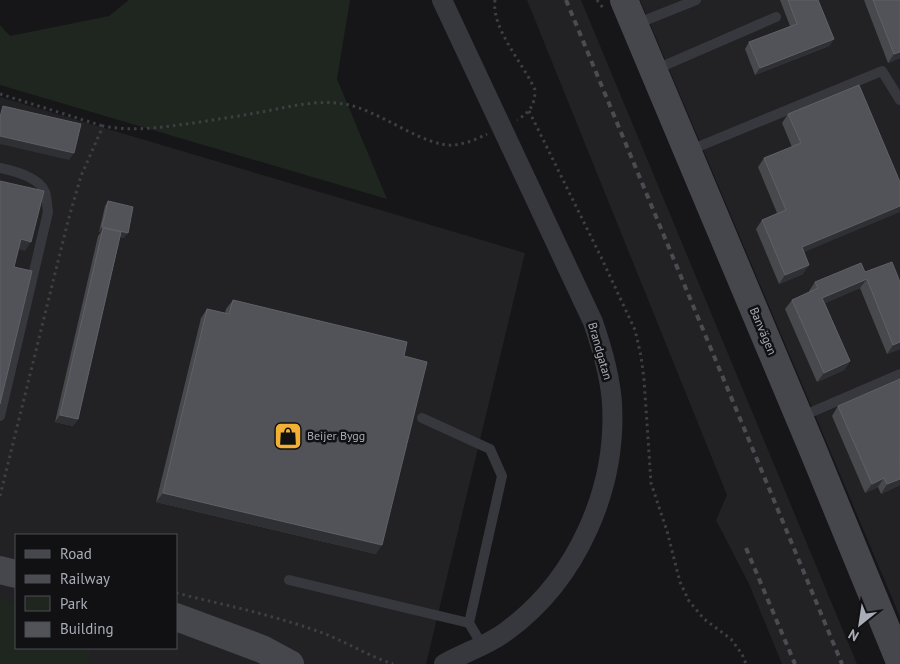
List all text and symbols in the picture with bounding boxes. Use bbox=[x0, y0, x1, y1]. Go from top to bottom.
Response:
street label: Banvägen bbox=[747, 305, 780, 357]
street label: Brandgatan bbox=[585, 320, 616, 381]
shop icon: Beijer Bygg bbox=[273, 421, 303, 451]
place label: Beijer Bygg bbox=[307, 428, 365, 443]
legend bbox=[15, 534, 178, 649]
text: Road bbox=[60, 544, 92, 563]
text: Railway bbox=[60, 569, 110, 588]
text: Park bbox=[60, 594, 88, 613]
north arrow bbox=[835, 599, 885, 649]
text: Building bbox=[60, 619, 114, 638]
text: N bbox=[845, 625, 862, 645]

